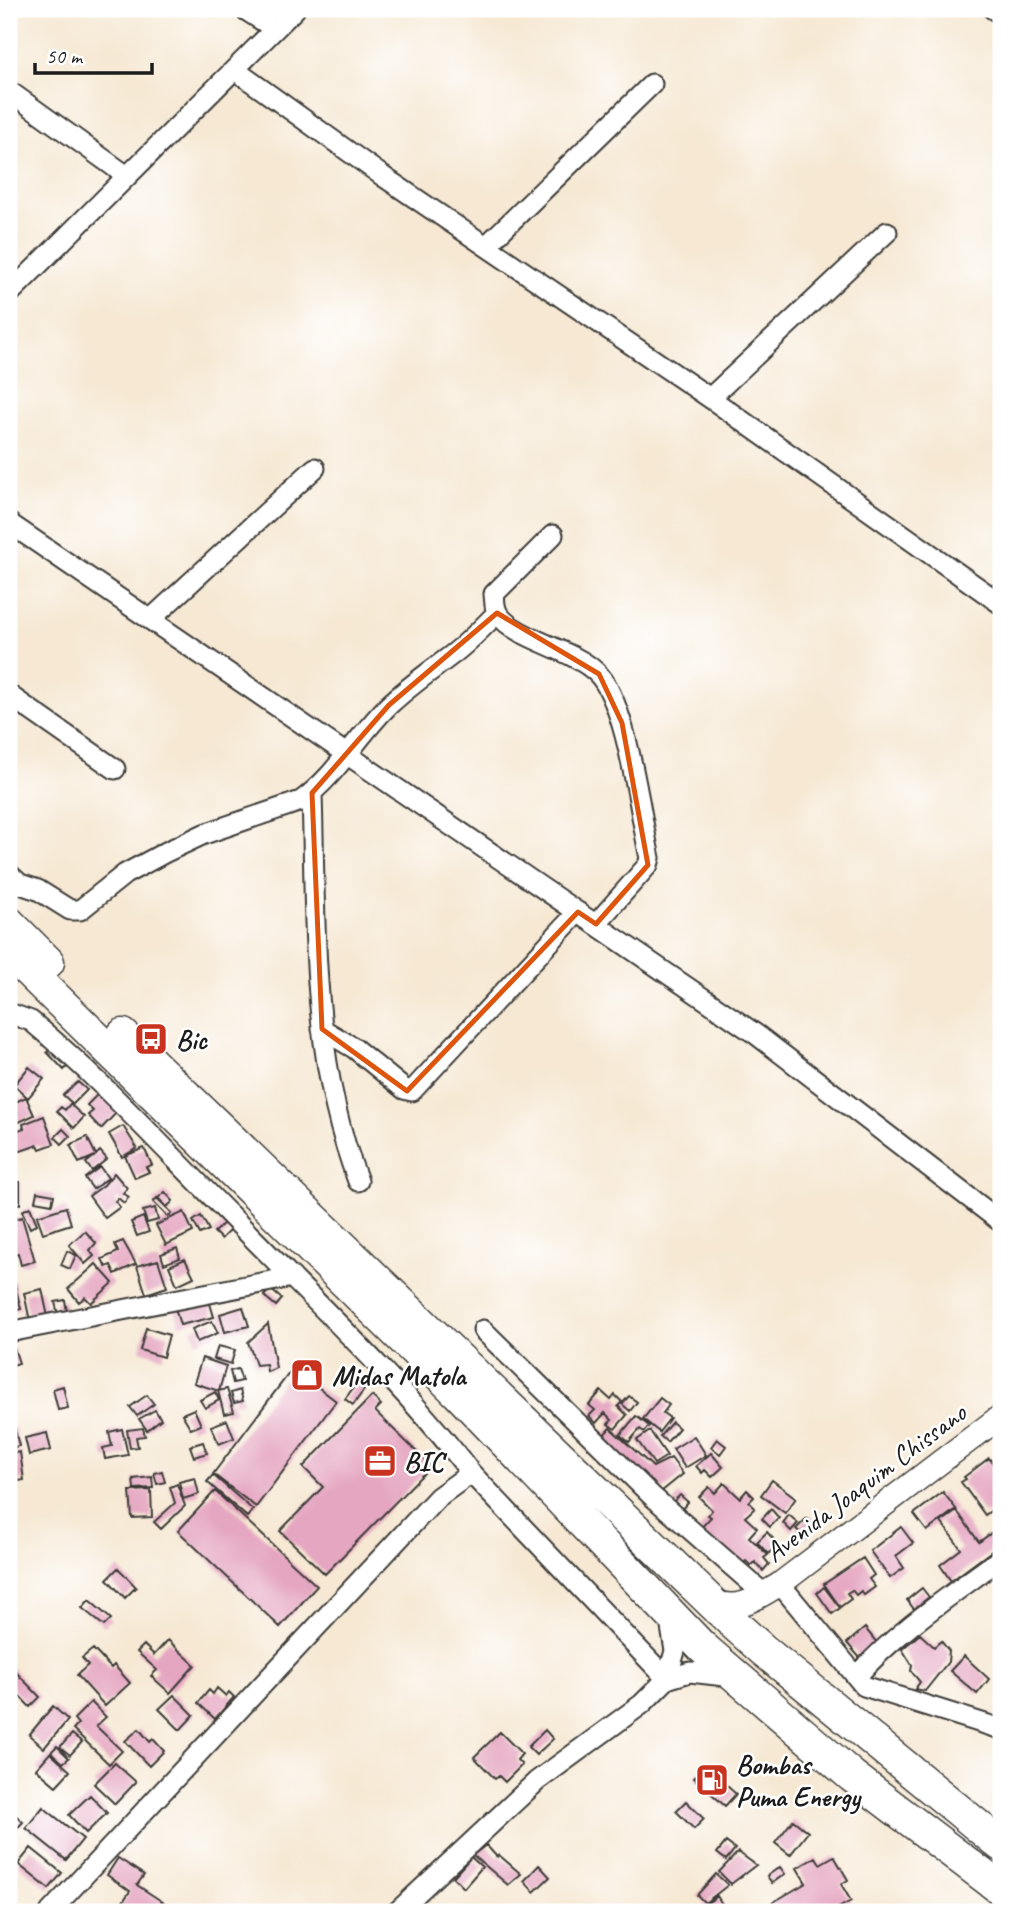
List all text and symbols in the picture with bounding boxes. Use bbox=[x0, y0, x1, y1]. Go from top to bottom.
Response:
scale bar bbox=[35, 32, 152, 76]
text: 50 m bbox=[46, 43, 84, 69]
bus stop icon: Bic bbox=[132, 1020, 170, 1058]
place label: Bic bbox=[176, 1022, 208, 1057]
shop icon: Midas Matola bbox=[288, 1356, 326, 1394]
place label: Midas Matola bbox=[332, 1358, 468, 1393]
street label: Avenida Joaquim Chissano bbox=[758, 1394, 975, 1570]
office icon: BIC bbox=[361, 1442, 399, 1480]
place label: BIC bbox=[404, 1444, 448, 1479]
place label: Bombas Puma Energy bbox=[736, 1747, 862, 1815]
fuel station icon: Bombas Puma Energy bbox=[693, 1761, 731, 1799]

